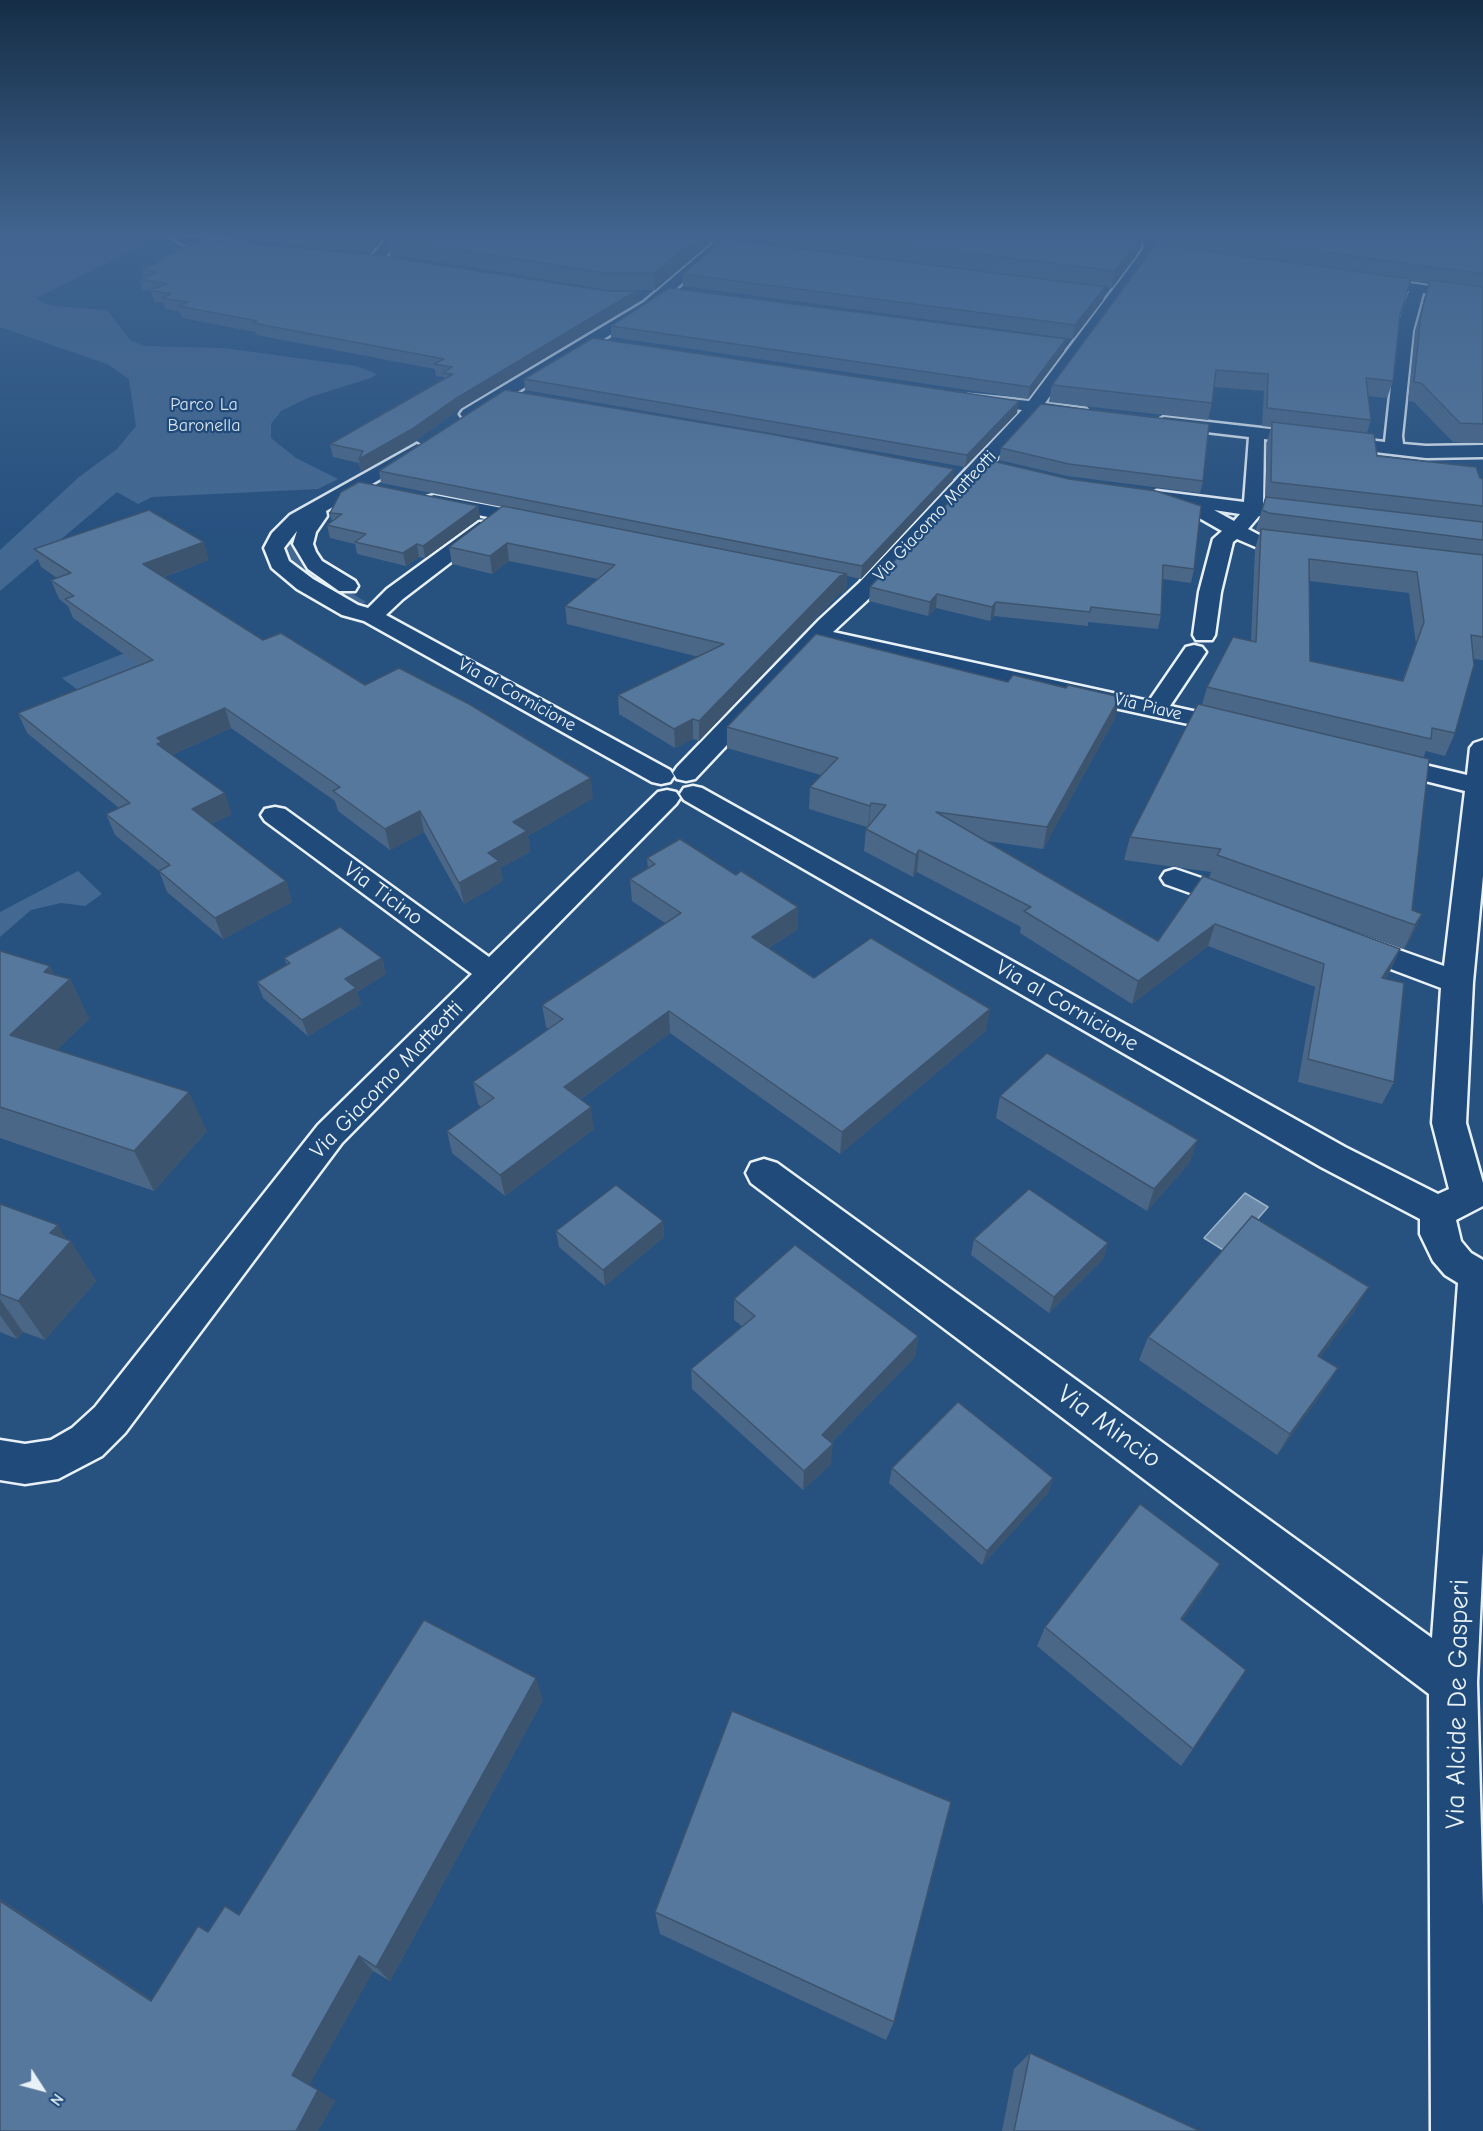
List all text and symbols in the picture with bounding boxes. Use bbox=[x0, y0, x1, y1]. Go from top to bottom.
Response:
park label: Parco La Baronella bbox=[168, 394, 240, 436]
street label: Via Giacomo Matteotti bbox=[869, 446, 1001, 586]
street label: Via al Cornicione bbox=[454, 654, 580, 736]
street label: Via Piave bbox=[1112, 689, 1184, 725]
street label: Via Ticino bbox=[338, 856, 428, 932]
street label: Via al Cornicione bbox=[991, 954, 1143, 1058]
street label: Via Giacomo Matteotti bbox=[305, 996, 469, 1164]
street label: Via Mincio bbox=[1051, 1378, 1167, 1476]
street label: Via Alcide De Gasperi bbox=[1440, 1579, 1476, 1829]
north arrow bbox=[12, 2059, 72, 2119]
text: N bbox=[46, 2090, 67, 2109]

